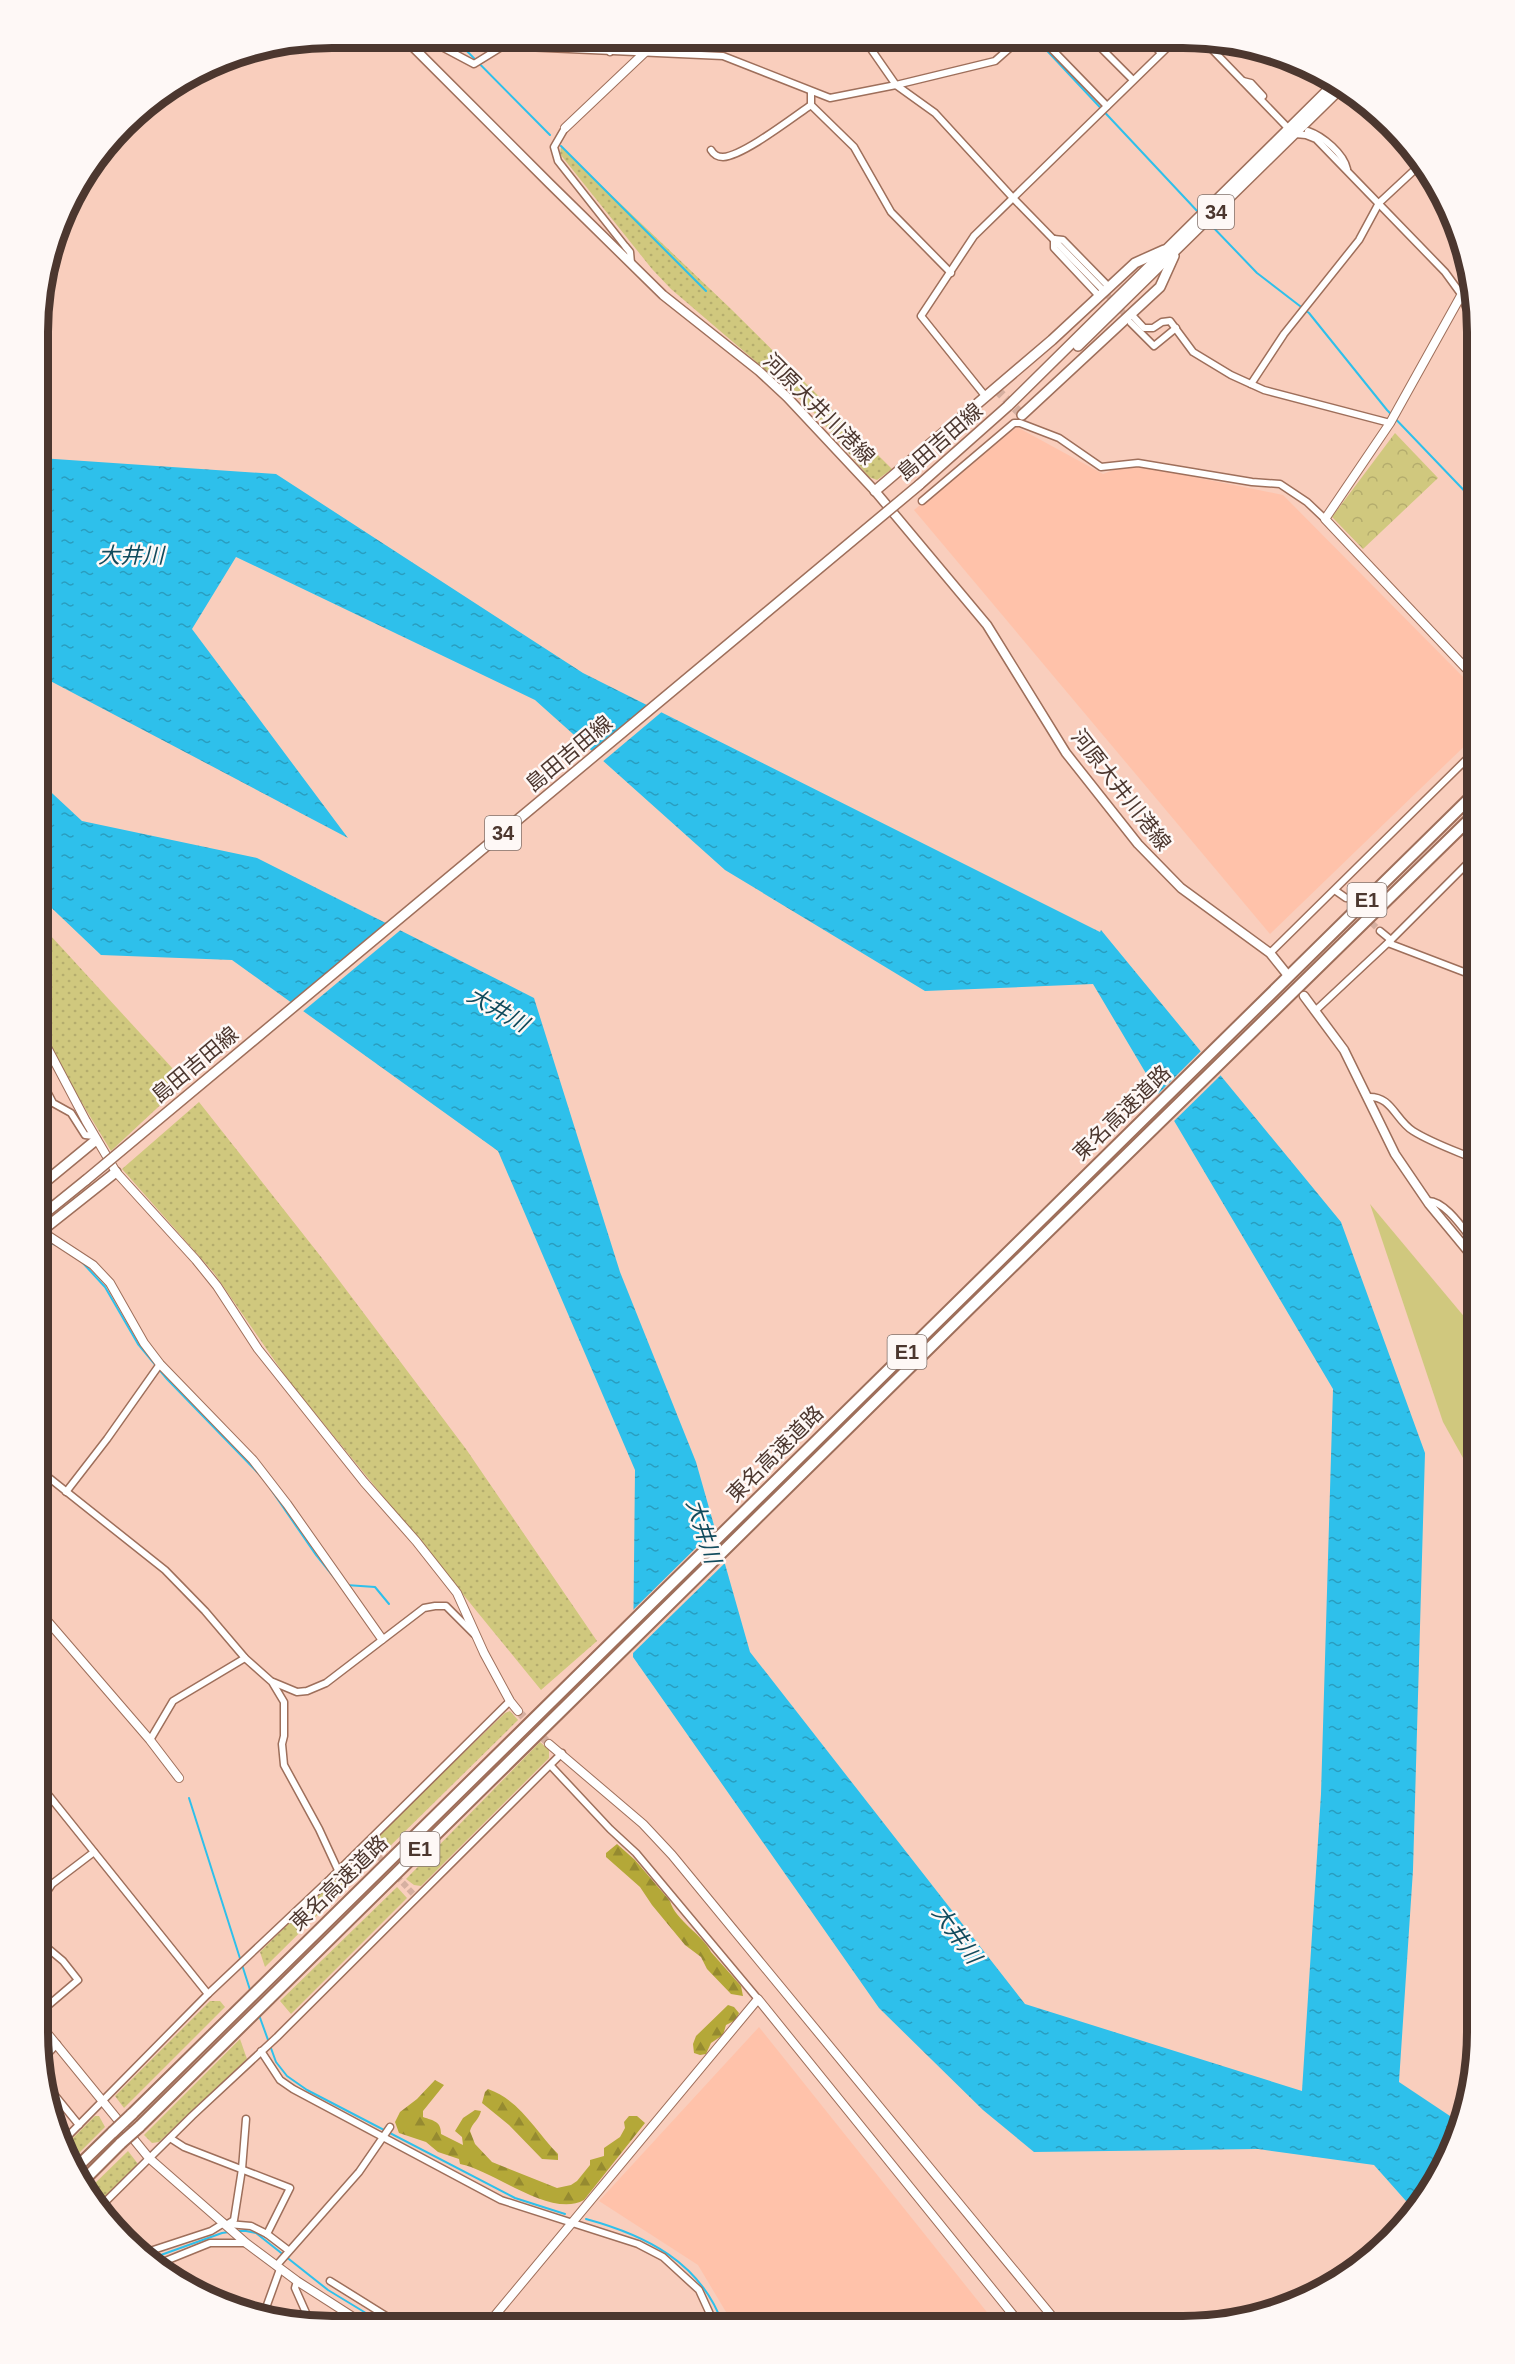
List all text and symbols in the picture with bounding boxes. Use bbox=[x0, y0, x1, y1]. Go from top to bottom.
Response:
road number: 34 bbox=[1198, 195, 1234, 229]
street label: 河原大井川港線 bbox=[759, 349, 879, 469]
street label: 島田吉田線 bbox=[893, 399, 987, 485]
water label: 大井川 bbox=[98, 543, 166, 568]
street label: 島田吉田線 bbox=[521, 711, 616, 796]
street label: 河原大井川港線 bbox=[1067, 725, 1176, 855]
road number: 34 bbox=[485, 816, 521, 850]
road number: E1 bbox=[1348, 883, 1386, 917]
water label: 大井川 bbox=[463, 982, 534, 1038]
street label: 島田吉田線 bbox=[147, 1022, 242, 1107]
street label: 東名高速道路 bbox=[1068, 1061, 1175, 1165]
road number: E1 bbox=[888, 1335, 926, 1369]
street label: 東名高速道路 bbox=[722, 1401, 827, 1506]
water label: 大井川 bbox=[681, 1496, 726, 1568]
street label: 東名高速道路 bbox=[285, 1831, 392, 1935]
road number: E1 bbox=[400, 1832, 440, 1866]
water label: 大井川 bbox=[927, 1900, 987, 1970]

